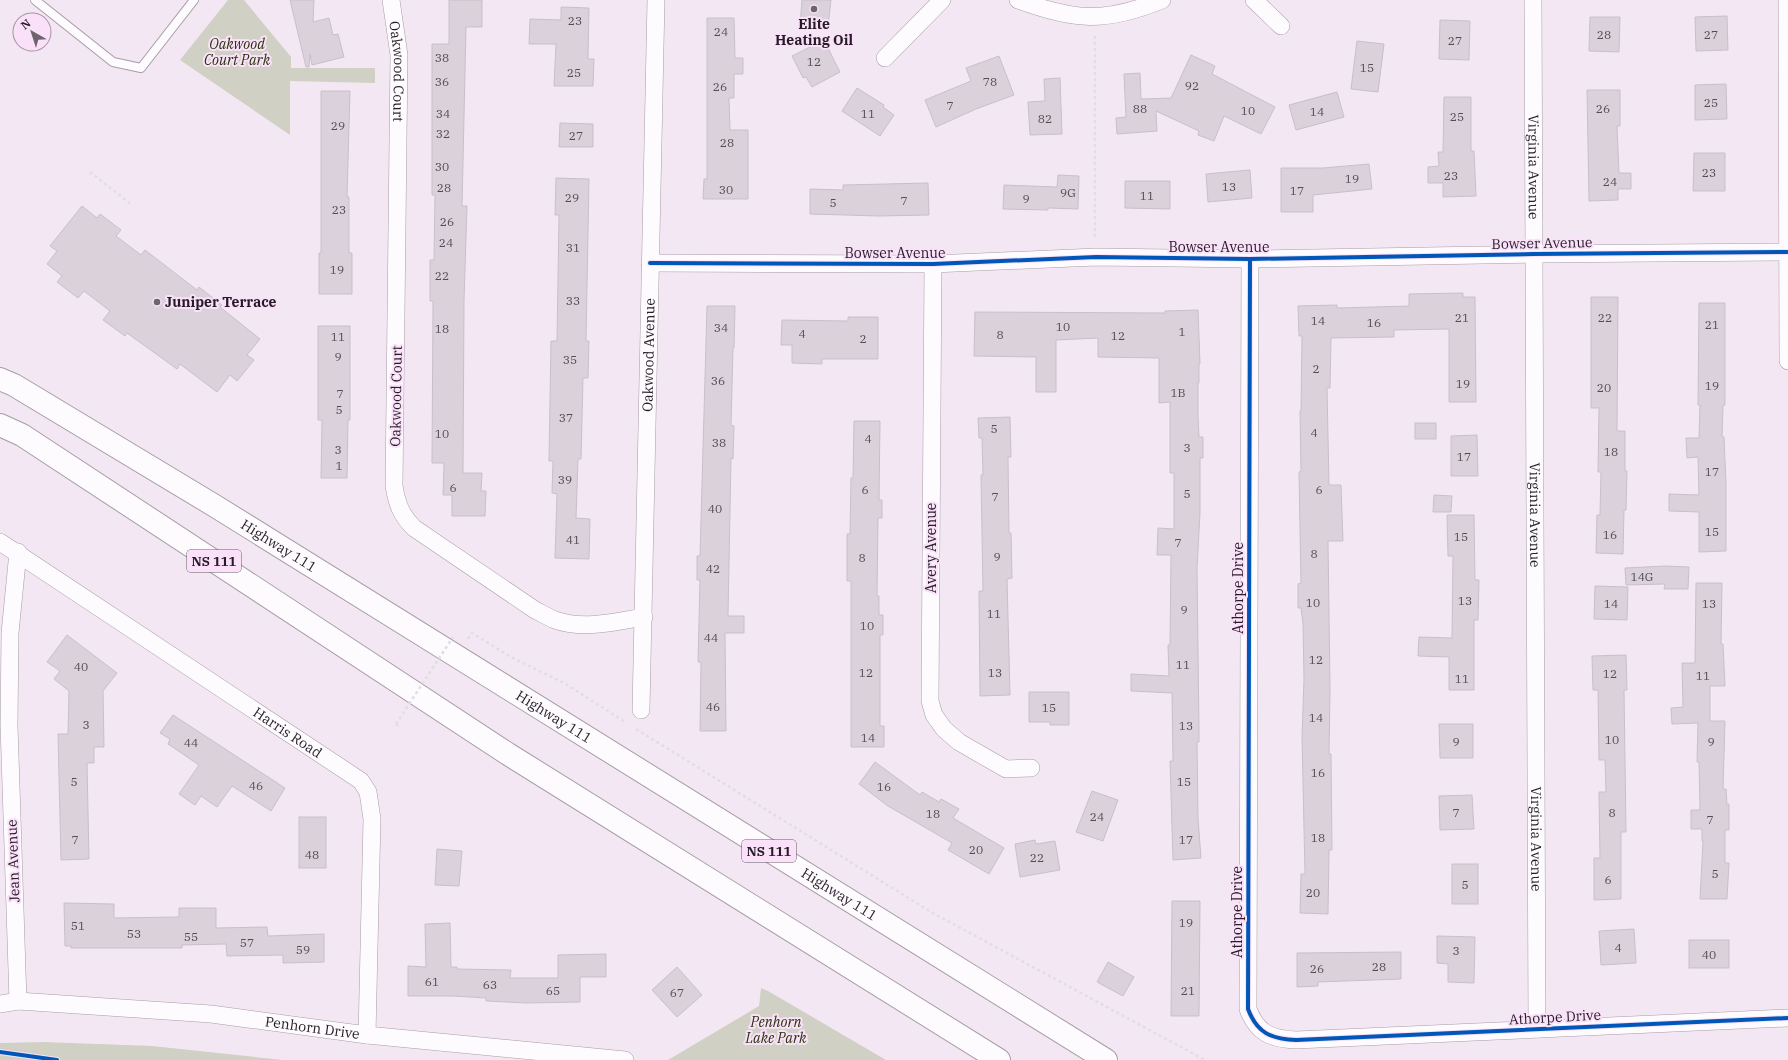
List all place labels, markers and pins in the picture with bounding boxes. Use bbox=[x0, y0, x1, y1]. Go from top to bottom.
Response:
marker: Elite Heating Oil bbox=[809, 4, 819, 14]
place label: Elite Heating Oil bbox=[775, 15, 853, 49]
place label: Juniper Terrace bbox=[165, 293, 277, 311]
marker: Juniper Terrace bbox=[152, 297, 162, 307]

